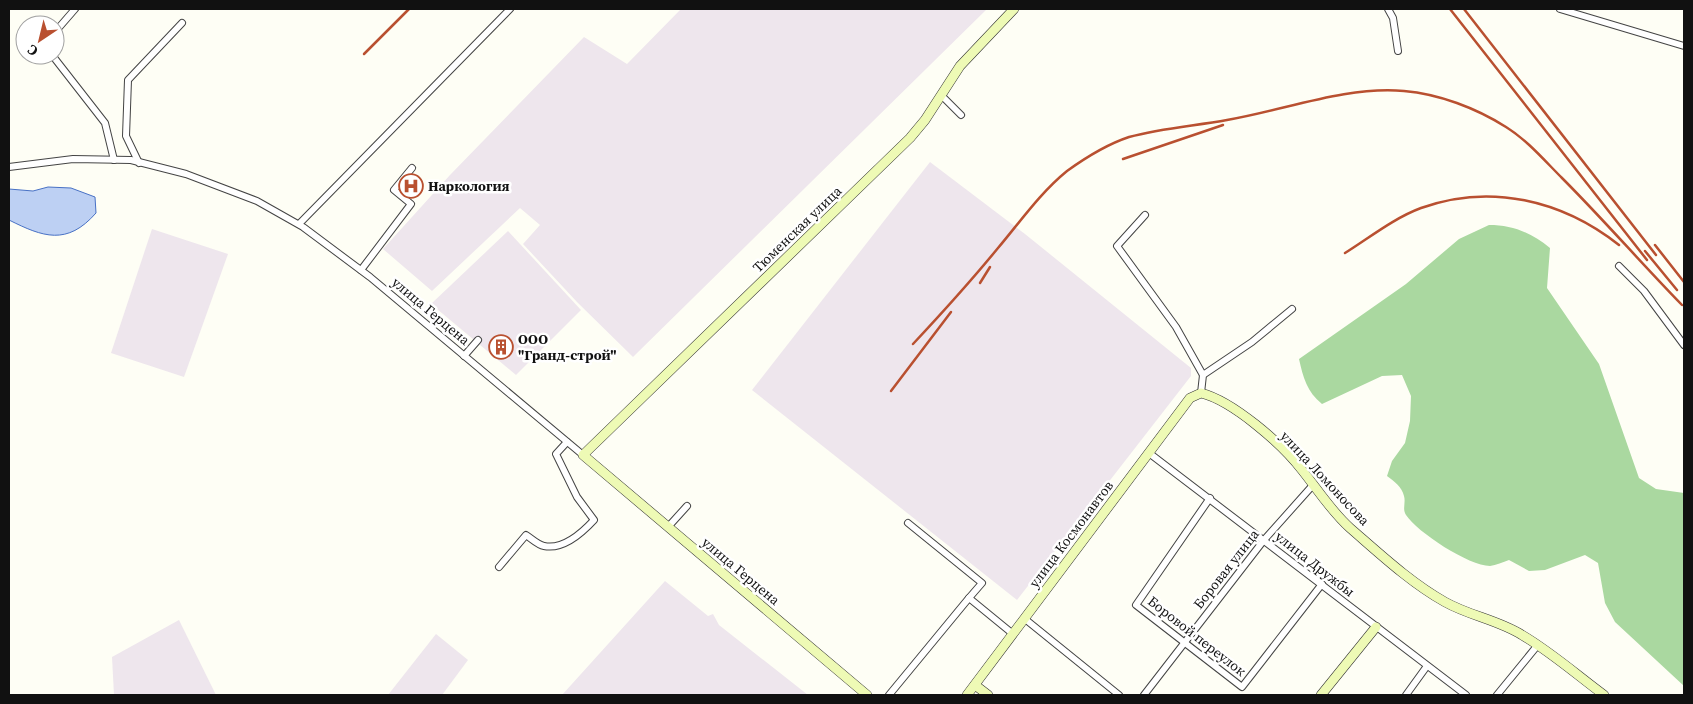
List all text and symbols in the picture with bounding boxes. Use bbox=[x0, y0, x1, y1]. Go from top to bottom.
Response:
north arrow bbox=[15, 15, 65, 65]
text: С bbox=[23, 40, 42, 61]
hospital icon: Наркология bbox=[398, 173, 424, 199]
place label: Наркология bbox=[428, 176, 510, 196]
street label: Тюменская улица bbox=[748, 181, 847, 277]
street label: улица Герцена bbox=[388, 272, 475, 350]
place label: ООО "Гранд-строй" bbox=[518, 329, 617, 365]
building icon: ООО "Гранд-строй" bbox=[488, 334, 514, 360]
street label: улица Ломоносова bbox=[1276, 426, 1375, 530]
street label: улица Космонавтов bbox=[1024, 476, 1118, 592]
street label: Боровая улица bbox=[1188, 524, 1264, 613]
street label: улица Дружбы bbox=[1271, 527, 1359, 601]
street label: улица Герцена bbox=[698, 532, 785, 610]
street label: Боровой переулок bbox=[1144, 591, 1251, 681]

